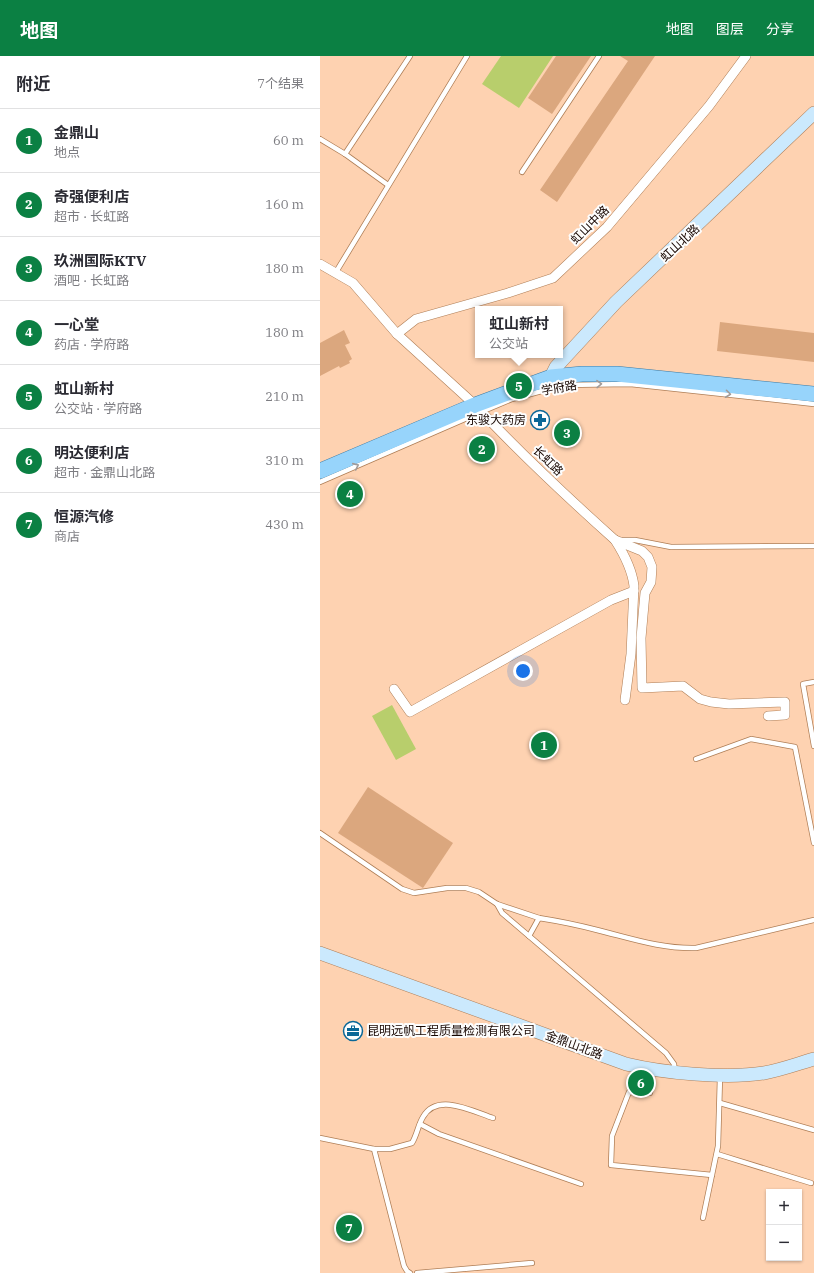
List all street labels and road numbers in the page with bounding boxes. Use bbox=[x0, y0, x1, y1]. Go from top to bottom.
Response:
street label: 虹山中路 bbox=[567, 202, 612, 247]
street label: 虹山北路 bbox=[657, 221, 702, 264]
street label: 学府路 bbox=[540, 377, 578, 398]
street label: 长虹路 bbox=[530, 443, 567, 479]
street label: 金鼎山北路 bbox=[543, 1027, 605, 1062]

